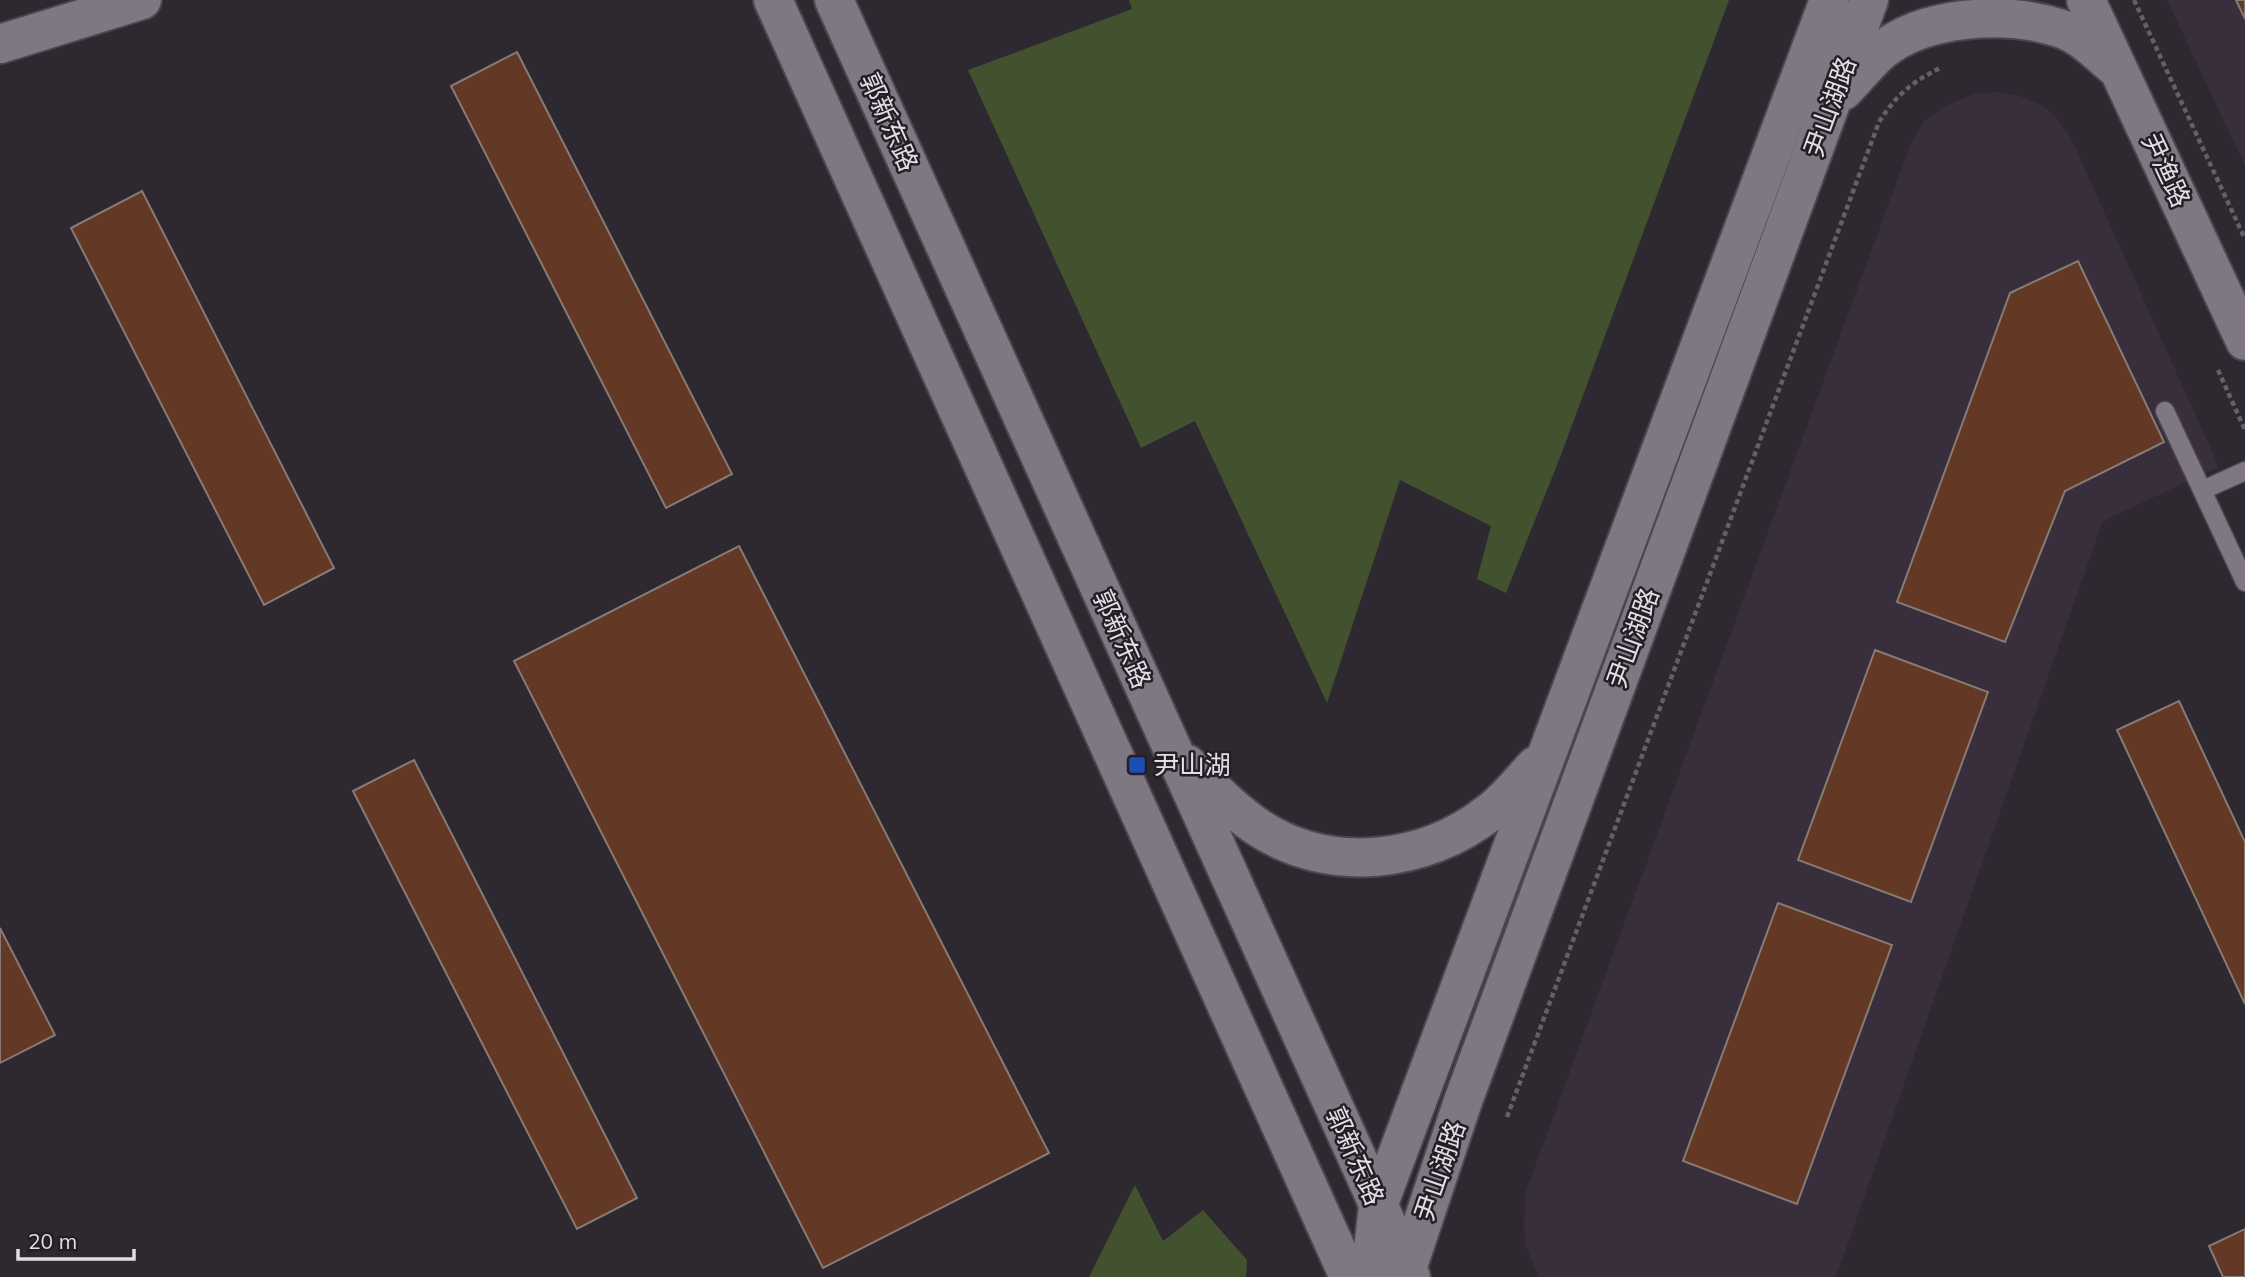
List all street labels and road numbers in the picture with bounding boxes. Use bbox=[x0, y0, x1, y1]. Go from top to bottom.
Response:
street label: 尹山湖路 bbox=[1796, 52, 1863, 161]
street label: 郭新东路 bbox=[853, 68, 926, 176]
street label: 尹渔路 bbox=[2135, 127, 2198, 212]
street label: 尹山湖路 bbox=[1599, 583, 1666, 692]
street label: 郭新东路 bbox=[1086, 585, 1159, 693]
street label: 郭新东路 bbox=[1319, 1102, 1392, 1210]
street label: 尹山湖路 bbox=[1407, 1116, 1472, 1225]

